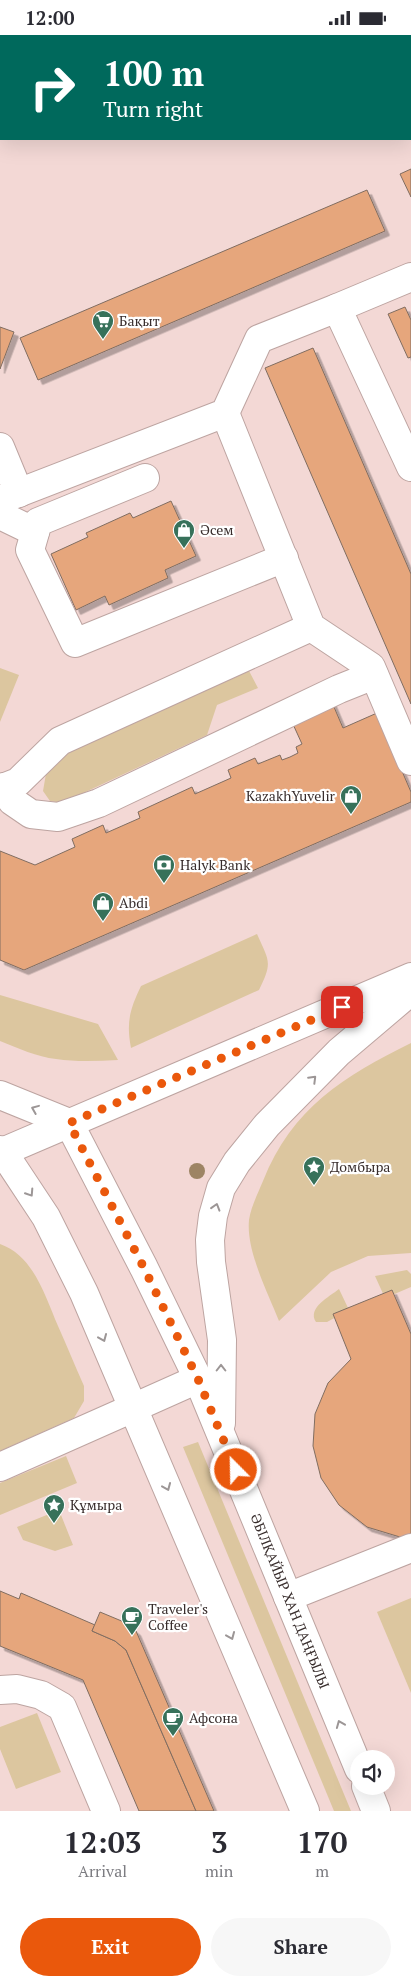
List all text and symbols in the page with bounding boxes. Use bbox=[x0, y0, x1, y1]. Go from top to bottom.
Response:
text: 12:00 bbox=[25, 5, 74, 30]
text: 100 m bbox=[103, 50, 204, 96]
icon: right bbox=[20, 55, 85, 120]
text: Turn right bbox=[103, 94, 203, 123]
supermarket icon: Бақыт bbox=[91, 309, 115, 340]
place label: Бақыт bbox=[119, 311, 160, 330]
shop icon: Әсем bbox=[172, 518, 196, 549]
place label: Әсем bbox=[200, 520, 234, 539]
shop icon: KazakhYuvelir bbox=[339, 784, 363, 815]
place label: KazakhYuvelir bbox=[246, 786, 336, 805]
bank icon: Halyk Bank bbox=[152, 853, 176, 884]
place label: Halyk Bank bbox=[180, 855, 251, 874]
shop icon: Abdi bbox=[91, 891, 115, 922]
place label: Abdi bbox=[119, 893, 148, 912]
pin bbox=[321, 986, 363, 1028]
icon: arrive bbox=[328, 993, 356, 1021]
one-way arrow bbox=[307, 1076, 316, 1085]
one-way arrow bbox=[31, 1105, 40, 1116]
place icon: Домбыра bbox=[302, 1155, 326, 1186]
place label: Домбыра bbox=[330, 1157, 390, 1176]
one-way arrow bbox=[24, 1187, 33, 1196]
one-way arrow bbox=[210, 1203, 220, 1211]
one-way arrow bbox=[97, 1333, 107, 1342]
one-way arrow bbox=[216, 1364, 227, 1372]
position arrow bbox=[209, 1443, 261, 1495]
one-way arrow bbox=[161, 1482, 171, 1491]
place icon: Құмыра bbox=[42, 1493, 66, 1524]
place label: Құмыра bbox=[70, 1495, 122, 1514]
street label: ӘБІЛҚАЙЫР ХАН ДАҢҒЫЛЫ bbox=[247, 1510, 334, 1691]
place label: Traveler's Coffee bbox=[148, 1599, 208, 1634]
cafe icon: Traveler's Coffee bbox=[120, 1605, 144, 1636]
one-way arrow bbox=[225, 1632, 235, 1640]
cafe icon: Афсона bbox=[161, 1706, 185, 1737]
place label: Афсона bbox=[189, 1708, 238, 1727]
one-way arrow bbox=[336, 1720, 347, 1729]
map controls bbox=[350, 1750, 395, 1795]
button: sound bbox=[350, 1750, 395, 1795]
text: 12:03 bbox=[63, 1822, 142, 1862]
text: 3 bbox=[211, 1822, 228, 1862]
text: 170 bbox=[297, 1822, 348, 1862]
text: Arrival bbox=[78, 1860, 127, 1882]
text: min bbox=[205, 1860, 233, 1882]
text: m bbox=[315, 1860, 329, 1882]
button: Exit bbox=[20, 1918, 201, 1976]
button: Share bbox=[211, 1918, 391, 1976]

